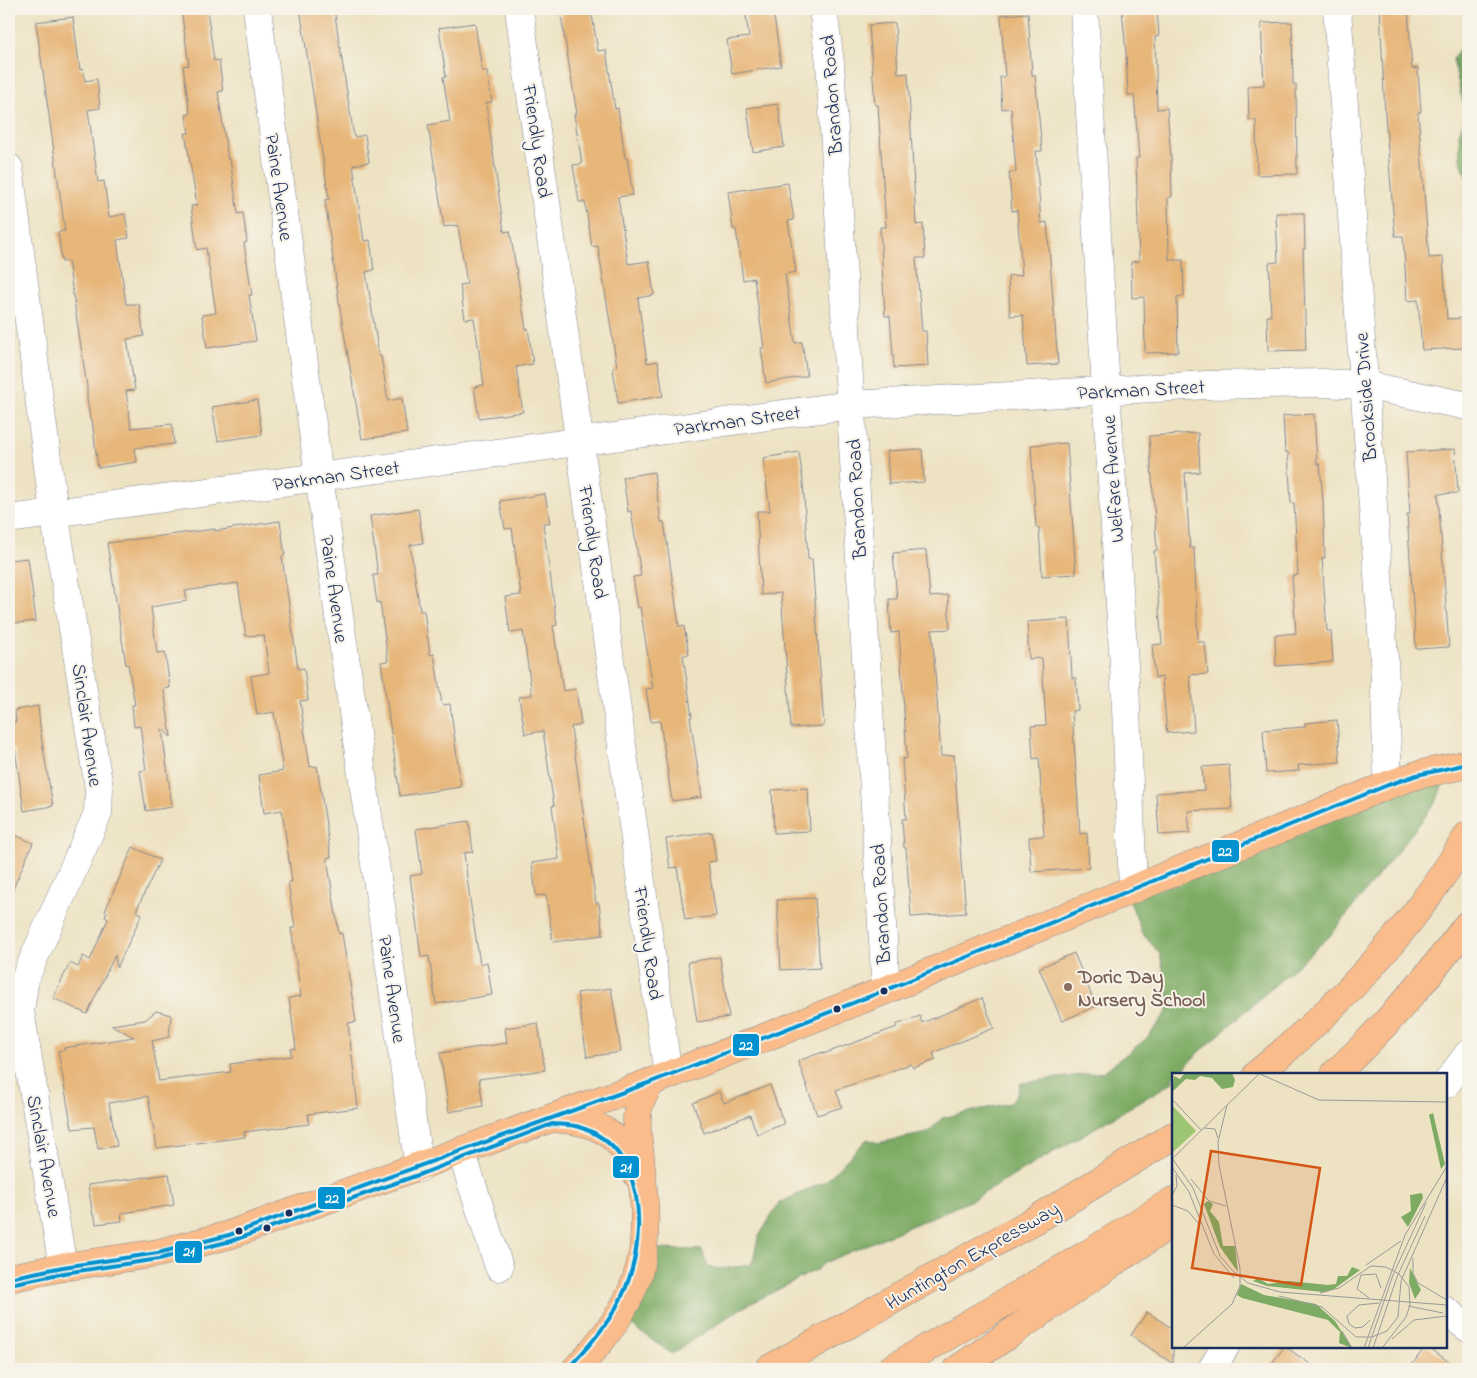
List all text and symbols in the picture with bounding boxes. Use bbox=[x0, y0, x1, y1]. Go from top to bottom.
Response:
street label: Brandon Road bbox=[815, 34, 852, 157]
street label: Friendly Road bbox=[513, 82, 558, 200]
street label: Paine Avenue bbox=[256, 132, 299, 243]
street label: Brookside Drive bbox=[1349, 331, 1387, 463]
street label: Parkman Street bbox=[1077, 374, 1206, 409]
street label: Parkman Street bbox=[672, 399, 803, 446]
street label: Welfare Avenue bbox=[1096, 414, 1133, 544]
street label: Brandon Road bbox=[841, 438, 876, 561]
street label: Parkman Street bbox=[271, 454, 402, 501]
street label: Friendly Road bbox=[569, 483, 614, 601]
street label: Paine Avenue bbox=[311, 534, 354, 645]
street label: Sinclair Avenue bbox=[63, 662, 109, 789]
line badge: 22 bbox=[1211, 839, 1240, 863]
text: 22 bbox=[1217, 842, 1232, 863]
street label: Brandon Road bbox=[865, 843, 900, 966]
street label: Friendly Road bbox=[624, 884, 669, 1002]
street label: Paine Avenue bbox=[369, 934, 412, 1045]
place label: Doric Day Nursery School bbox=[1077, 964, 1205, 1017]
marker: Doric Day Nursery School bbox=[1062, 981, 1074, 993]
unlabelled marker bbox=[879, 986, 889, 996]
unlabelled marker bbox=[832, 1004, 842, 1014]
line badge: 22 bbox=[732, 1033, 760, 1057]
text: 22 bbox=[738, 1036, 753, 1057]
inset map bbox=[1172, 1073, 1447, 1348]
street label: Sinclair Avenue bbox=[17, 1093, 68, 1220]
line badge: 21 bbox=[612, 1155, 640, 1179]
text: 21 bbox=[619, 1158, 632, 1179]
line badge: 22 bbox=[317, 1186, 346, 1210]
text: 22 bbox=[324, 1189, 339, 1210]
street label: Huntington Expressway bbox=[881, 1195, 1066, 1320]
unlabelled marker bbox=[284, 1208, 294, 1218]
unlabelled marker bbox=[262, 1223, 272, 1233]
unlabelled marker bbox=[234, 1226, 244, 1236]
line badge: 21 bbox=[174, 1240, 203, 1264]
text: 21 bbox=[182, 1242, 195, 1263]

